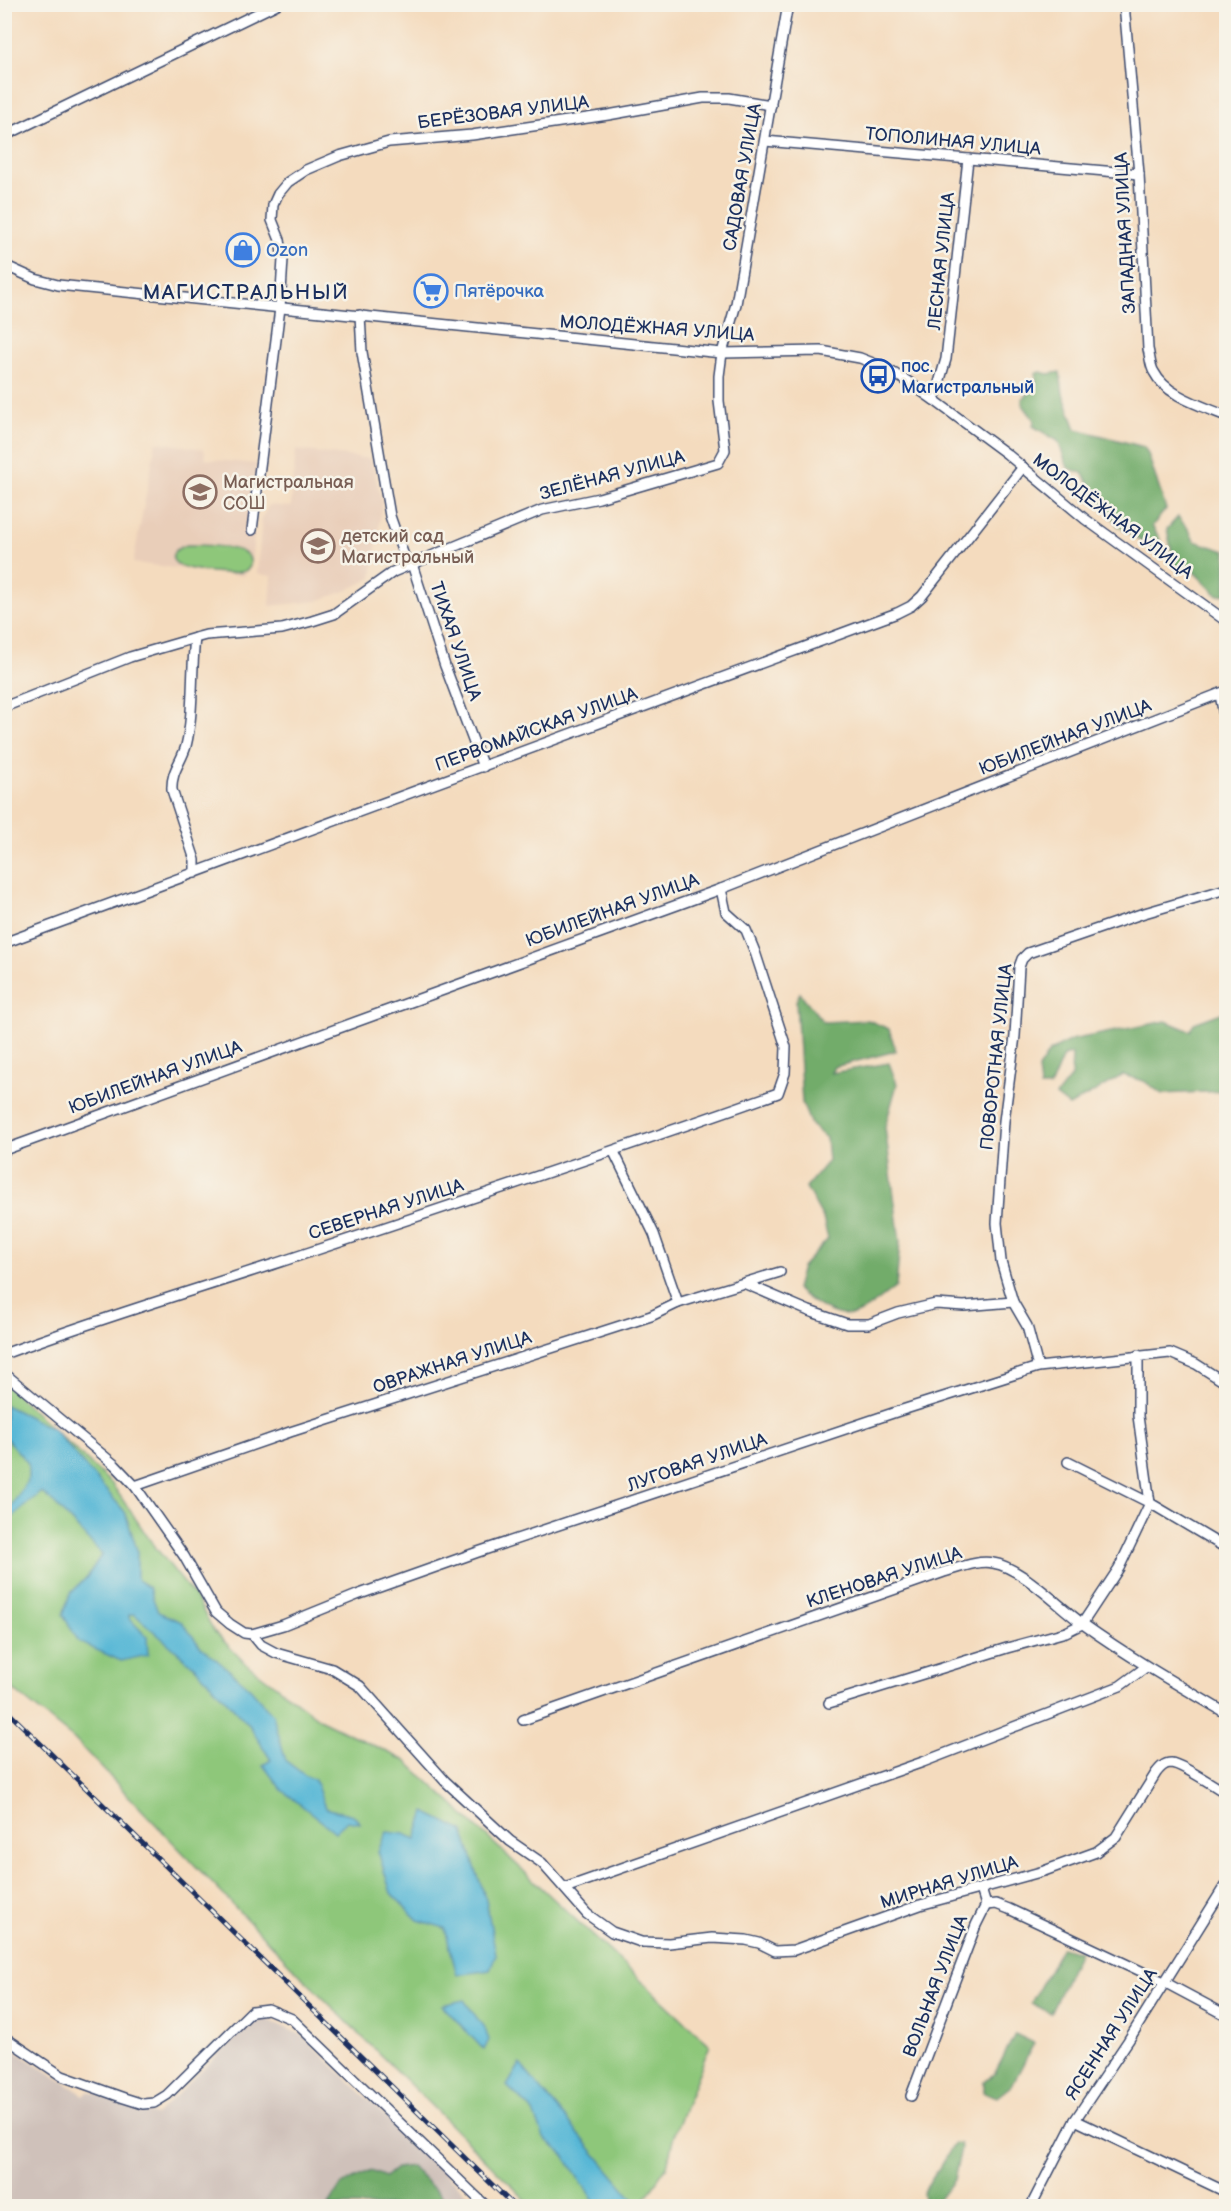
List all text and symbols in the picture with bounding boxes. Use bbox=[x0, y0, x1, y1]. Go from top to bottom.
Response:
street label: БЕРЁЗОВАЯ УЛИЦА bbox=[416, 91, 590, 133]
street label: САДОВАЯ УЛИЦА bbox=[719, 102, 766, 253]
street label: ТОПОЛИНАЯ УЛИЦА bbox=[864, 123, 1042, 160]
street label: ЗАПАДНАЯ УЛИЦА bbox=[1111, 152, 1140, 314]
street label: ЛЕСНАЯ УЛИЦА bbox=[924, 191, 959, 332]
shop icon: Ozon bbox=[225, 232, 261, 268]
place label: Ozon bbox=[266, 240, 308, 261]
supermarket icon: Пятёрочка bbox=[413, 273, 449, 309]
district label: МАГИСТРАЛЬНЫЙ bbox=[143, 280, 349, 305]
place label: Пятёрочка bbox=[454, 281, 545, 302]
street label: МОЛОДЁЖНАЯ УЛИЦА bbox=[559, 310, 755, 346]
place label: пос. Магистральный bbox=[901, 356, 1034, 398]
bus stop icon: пос. Магистральный bbox=[860, 358, 896, 394]
street label: ЗЕЛЁНАЯ УЛИЦА bbox=[537, 445, 687, 505]
street label: МОЛОДЁЖНАЯ УЛИЦА bbox=[1029, 449, 1198, 584]
place label: Магистральная СОШ bbox=[223, 472, 354, 514]
school or university icon: Магистральная СОШ bbox=[182, 474, 218, 510]
place label: детский сад Магистральный bbox=[341, 526, 474, 568]
school or university icon: детский сад Магистральный bbox=[300, 528, 336, 564]
street label: ТИХАЯ УЛИЦА bbox=[425, 579, 486, 703]
street label: ПЕРВОМАЙСКАЯ УЛИЦА bbox=[432, 683, 640, 776]
street label: ЮБИЛЕЙНАЯ УЛИЦА bbox=[976, 695, 1154, 780]
street label: ЮБИЛЕЙНАЯ УЛИЦА bbox=[523, 869, 702, 952]
street label: ПОВОРОТНАЯ УЛИЦА bbox=[976, 963, 1017, 1151]
street label: ЮБИЛЕЙНАЯ УЛИЦА bbox=[66, 1036, 245, 1119]
street label: СЕВЕРНАЯ УЛИЦА bbox=[306, 1175, 466, 1244]
street label: ОВРАЖНАЯ УЛИЦА bbox=[370, 1327, 534, 1398]
street label: ЛУГОВАЯ УЛИЦА bbox=[624, 1429, 770, 1497]
street label: КЛЕНОВАЯ УЛИЦА bbox=[804, 1542, 965, 1613]
street label: МИРНАЯ УЛИЦА bbox=[878, 1852, 1021, 1913]
street label: ВОЛЬНАЯ УЛИЦА bbox=[899, 1912, 972, 2060]
street label: ЯСЕННАЯ УЛИЦА bbox=[1061, 1964, 1162, 2104]

